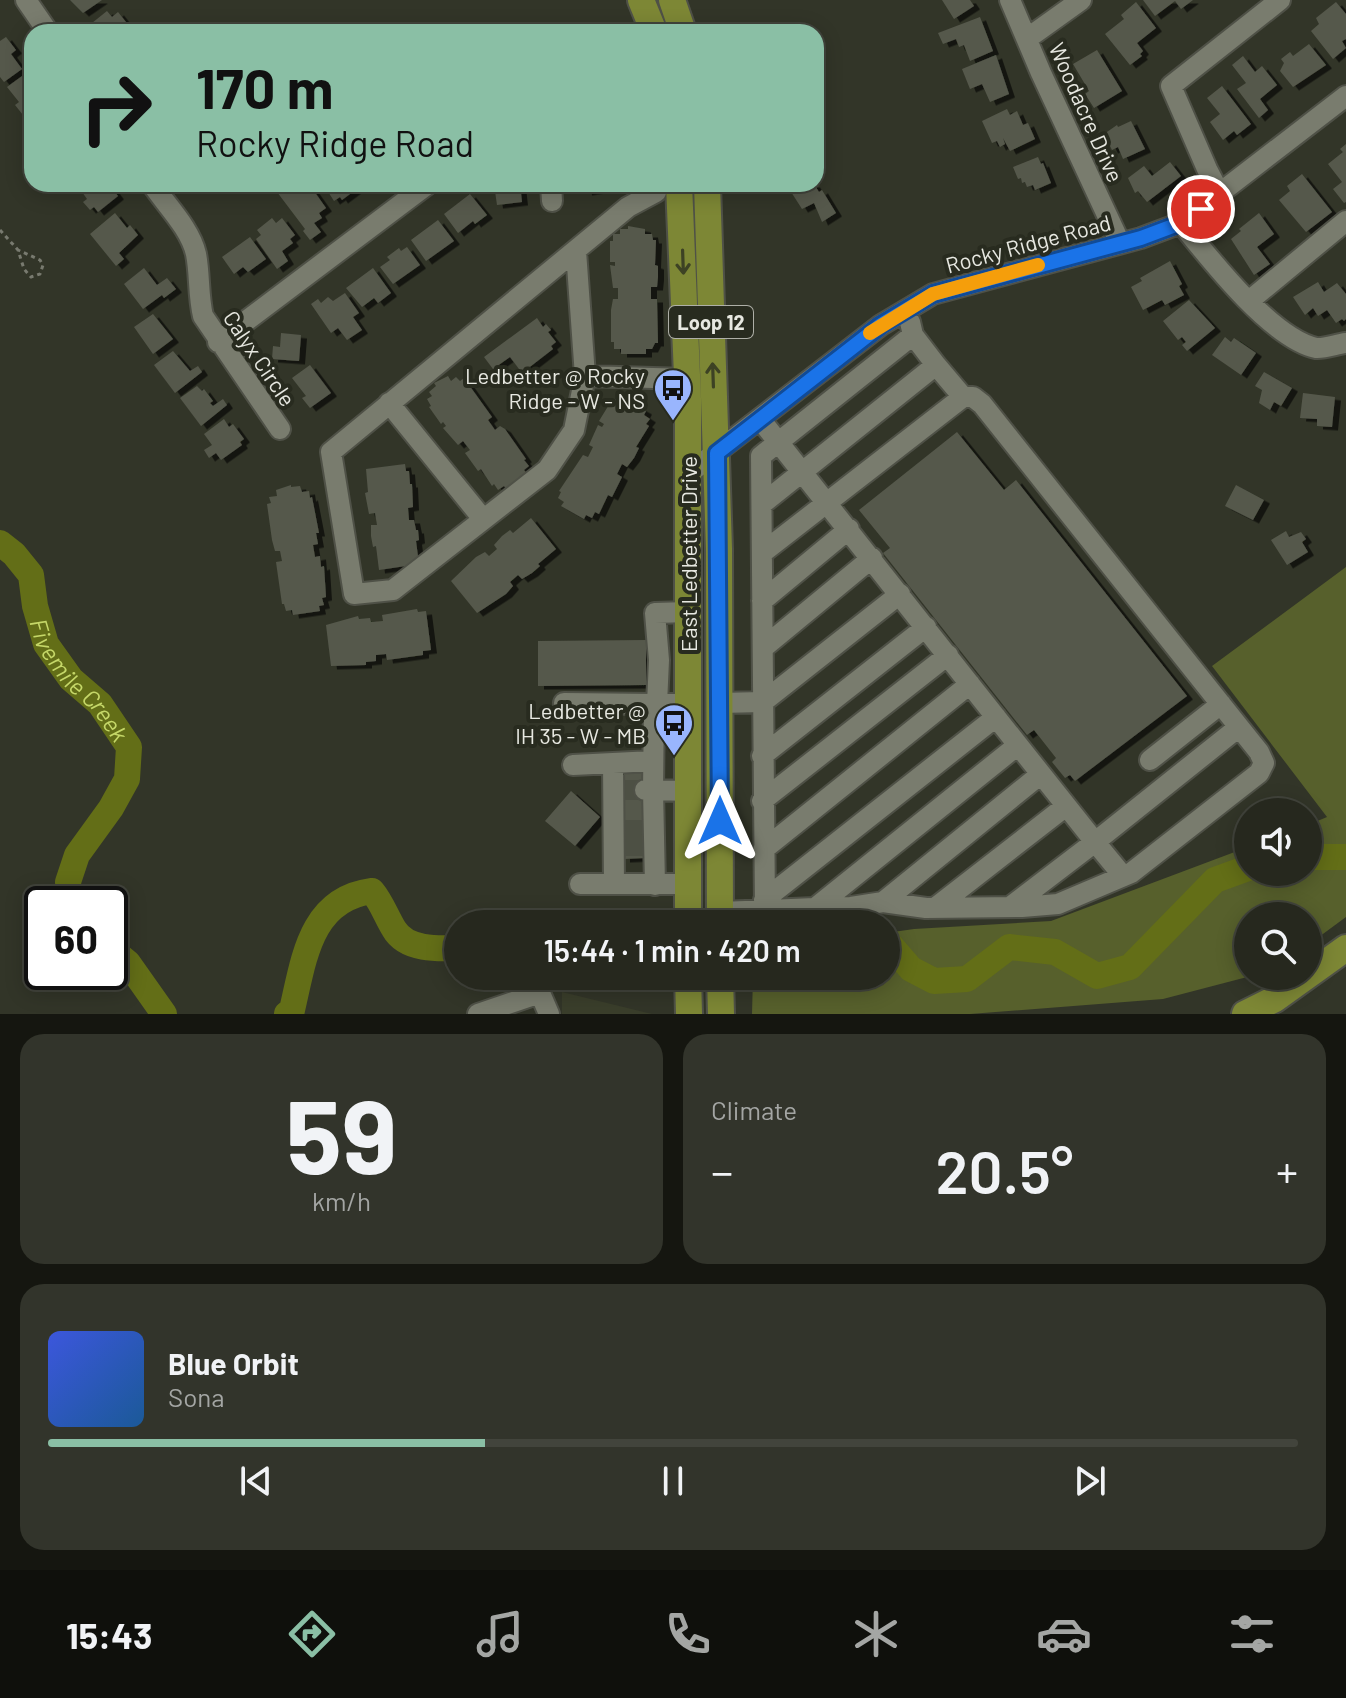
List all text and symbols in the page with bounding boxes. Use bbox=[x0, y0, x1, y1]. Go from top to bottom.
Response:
street label: Woodacre Drive bbox=[1045, 38, 1129, 186]
text: 170 m bbox=[196, 53, 333, 120]
icon: right bbox=[64, 56, 168, 160]
text: Rocky Ridge Road bbox=[196, 121, 474, 164]
pin bbox=[1167, 175, 1235, 243]
icon: arrive bbox=[1179, 187, 1223, 231]
street label: Rocky Ridge Road bbox=[943, 208, 1113, 278]
one-way arrow bbox=[676, 248, 691, 275]
street label: Calyx Circle bbox=[219, 305, 301, 411]
road number: Loop 12 bbox=[669, 306, 753, 338]
place label: Ledbetter @ Rocky Ridge - W - NS bbox=[465, 362, 645, 413]
one-way arrow bbox=[706, 362, 721, 389]
bus stop icon: Ledbetter @ Rocky Ridge - W - NS bbox=[652, 367, 694, 422]
street label: East Ledbetter Drive bbox=[675, 456, 701, 652]
water label: Fivemile Creek bbox=[25, 615, 135, 747]
place label: Ledbetter @ IH 35 - W - MB bbox=[515, 697, 646, 748]
bus stop icon: Ledbetter @ IH 35 - W - MB bbox=[653, 702, 695, 757]
position arrow bbox=[678, 779, 762, 863]
map controls bbox=[1234, 798, 1322, 990]
button: sound bbox=[1234, 798, 1322, 886]
speed limit sign: 60 bbox=[24, 886, 128, 990]
button: search bbox=[1234, 902, 1322, 990]
text: 15:44 · 1 min · 420 m bbox=[543, 932, 801, 968]
text: 59 bbox=[286, 1070, 397, 1195]
text: Climate bbox=[711, 1094, 797, 1125]
text: 20.5° bbox=[936, 1134, 1074, 1206]
text: − bbox=[711, 1144, 733, 1197]
text: + bbox=[1276, 1144, 1298, 1197]
text: km/h bbox=[312, 1185, 371, 1216]
text: Blue Orbit bbox=[168, 1345, 299, 1381]
text: Sona bbox=[168, 1381, 225, 1412]
icon: previous bbox=[234, 1459, 278, 1503]
icon: pause bbox=[651, 1459, 695, 1503]
icon: next bbox=[1068, 1459, 1112, 1503]
icon: directions bbox=[284, 1606, 340, 1662]
icon: music bbox=[472, 1606, 528, 1662]
icon: phone bbox=[660, 1606, 716, 1662]
icon: climate bbox=[848, 1606, 904, 1662]
icon: car bbox=[1036, 1606, 1092, 1662]
icon: filters bbox=[1224, 1606, 1280, 1662]
text: 15:43 bbox=[66, 1613, 152, 1656]

